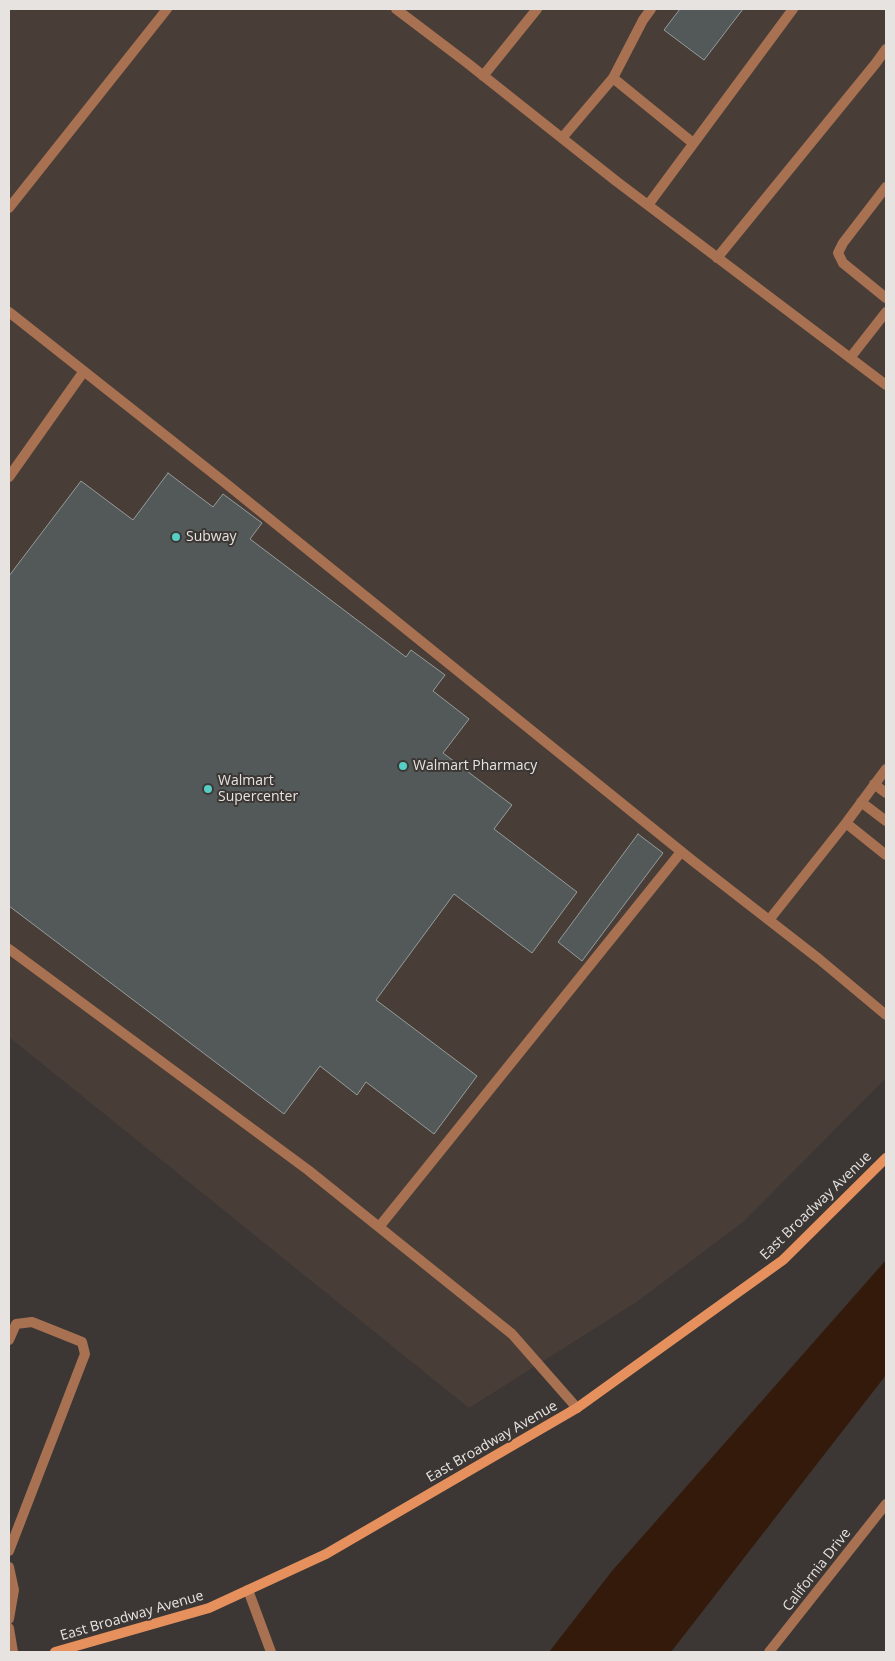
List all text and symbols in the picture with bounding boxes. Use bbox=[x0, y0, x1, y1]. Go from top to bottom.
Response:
place label: Subway bbox=[186, 529, 236, 545]
marker: Subway bbox=[170, 531, 182, 543]
place label: Walmart Pharmacy bbox=[413, 758, 537, 774]
marker: Walmart Pharmacy bbox=[397, 760, 409, 772]
place label: Walmart Supercenter bbox=[218, 773, 298, 806]
marker: Walmart Supercenter bbox=[202, 783, 214, 795]
street label: East Broadway Avenue bbox=[757, 1148, 875, 1264]
street label: East Broadway Avenue bbox=[424, 1398, 560, 1486]
street label: California Drive bbox=[779, 1525, 855, 1615]
street label: East Broadway Avenue bbox=[58, 1587, 206, 1645]

